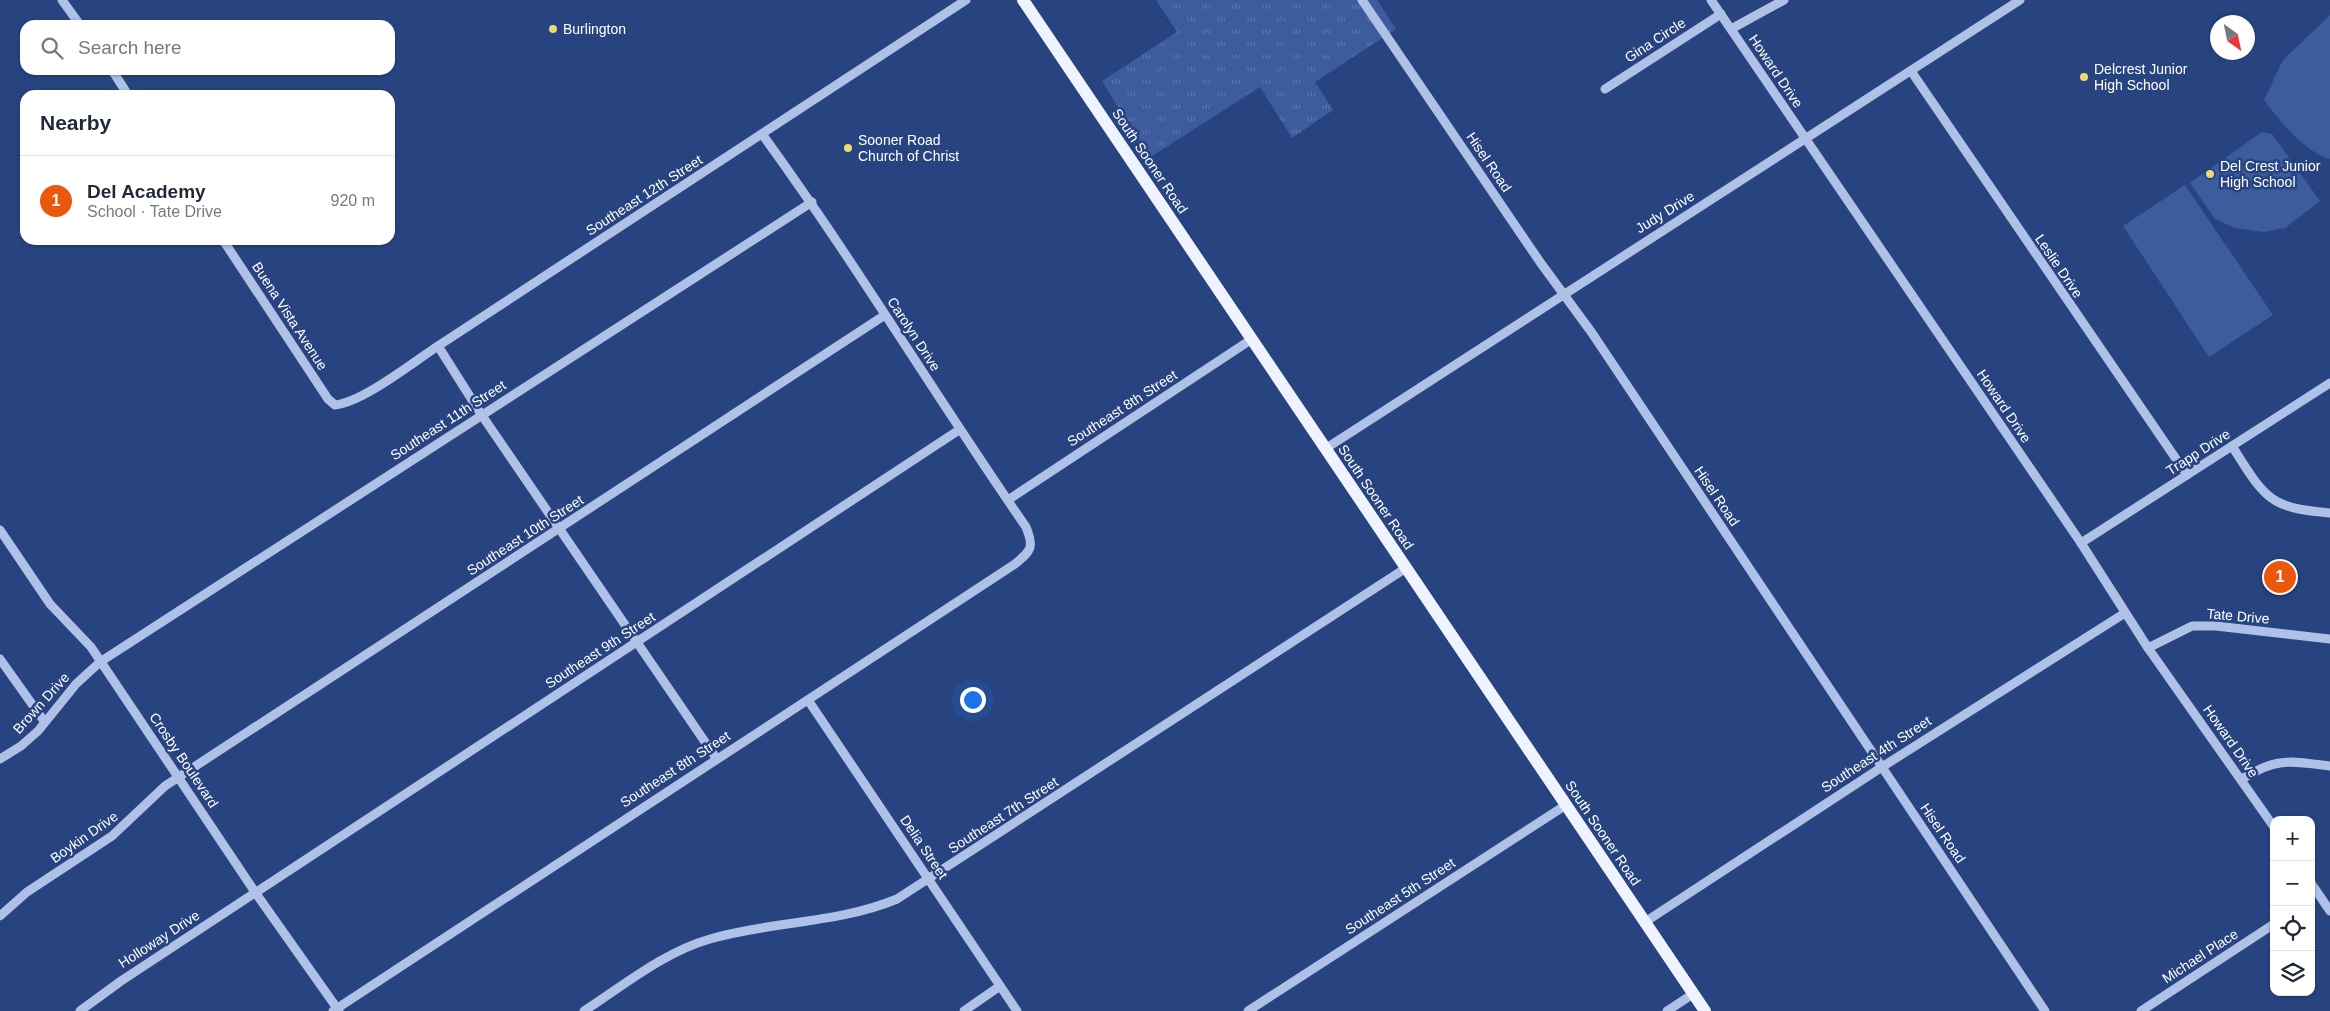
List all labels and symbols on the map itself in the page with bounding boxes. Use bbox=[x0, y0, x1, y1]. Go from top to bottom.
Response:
street label: Gina Circle bbox=[1622, 14, 1689, 66]
north arrow bbox=[2210, 15, 2255, 60]
place label: Burlington bbox=[563, 21, 626, 37]
marker: Burlington bbox=[547, 23, 559, 35]
street label: Howard Drive bbox=[1746, 31, 1806, 111]
place label: Delcrest Junior High School bbox=[2094, 61, 2188, 93]
marker: Delcrest Junior High School bbox=[2078, 71, 2090, 83]
street label: South Sooner Road bbox=[1109, 106, 1191, 216]
street label: Hisel Road bbox=[1463, 129, 1515, 195]
place label: Sooner Road Church of Christ bbox=[858, 132, 959, 164]
marker: Sooner Road Church of Christ bbox=[842, 142, 854, 154]
street label: Southeast 12th Street bbox=[583, 151, 705, 239]
place label: Del Crest Junior High School bbox=[2220, 158, 2321, 190]
marker: Del Crest Junior High School bbox=[2204, 168, 2216, 180]
street label: Judy Drive bbox=[1633, 188, 1697, 236]
street label: Leslie Drive bbox=[2032, 231, 2086, 301]
street label: Buena Vista Avenue bbox=[249, 259, 331, 373]
street label: Carolyn Drive bbox=[884, 294, 944, 374]
street label: Southeast 8th Street bbox=[1064, 366, 1180, 449]
street label: Howard Drive bbox=[1974, 366, 2034, 446]
street label: Southeast 11th Street bbox=[387, 377, 509, 463]
street label: Trapp Drive bbox=[2163, 425, 2233, 478]
street label: South Sooner Road bbox=[1335, 442, 1417, 552]
street label: Hisel Road bbox=[1691, 463, 1743, 529]
street label: Southeast 10th Street bbox=[464, 491, 586, 579]
pin: 1 bbox=[2264, 558, 2296, 596]
street label: Tate Drive bbox=[2206, 605, 2270, 627]
street label: Southeast 9th Street bbox=[542, 608, 658, 691]
street label: Brown Drive bbox=[10, 669, 73, 737]
your location bbox=[960, 687, 986, 713]
street label: Howard Drive bbox=[2200, 702, 2262, 780]
street label: Crosby Boulevard bbox=[146, 709, 222, 811]
street label: Southeast 4th Street bbox=[1818, 712, 1934, 795]
street label: Southeast 8th Street bbox=[617, 727, 733, 810]
street label: Southeast 7th Street bbox=[945, 773, 1061, 856]
street label: South Sooner Road bbox=[1562, 778, 1644, 888]
street label: Hisel Road bbox=[1917, 800, 1969, 866]
street label: Boykin Drive bbox=[47, 808, 121, 866]
street label: Delia Street bbox=[897, 812, 951, 882]
street label: Southeast 5th Street bbox=[1342, 854, 1458, 937]
street label: Holloway Drive bbox=[115, 907, 203, 971]
street label: Michael Place bbox=[2159, 925, 2241, 986]

